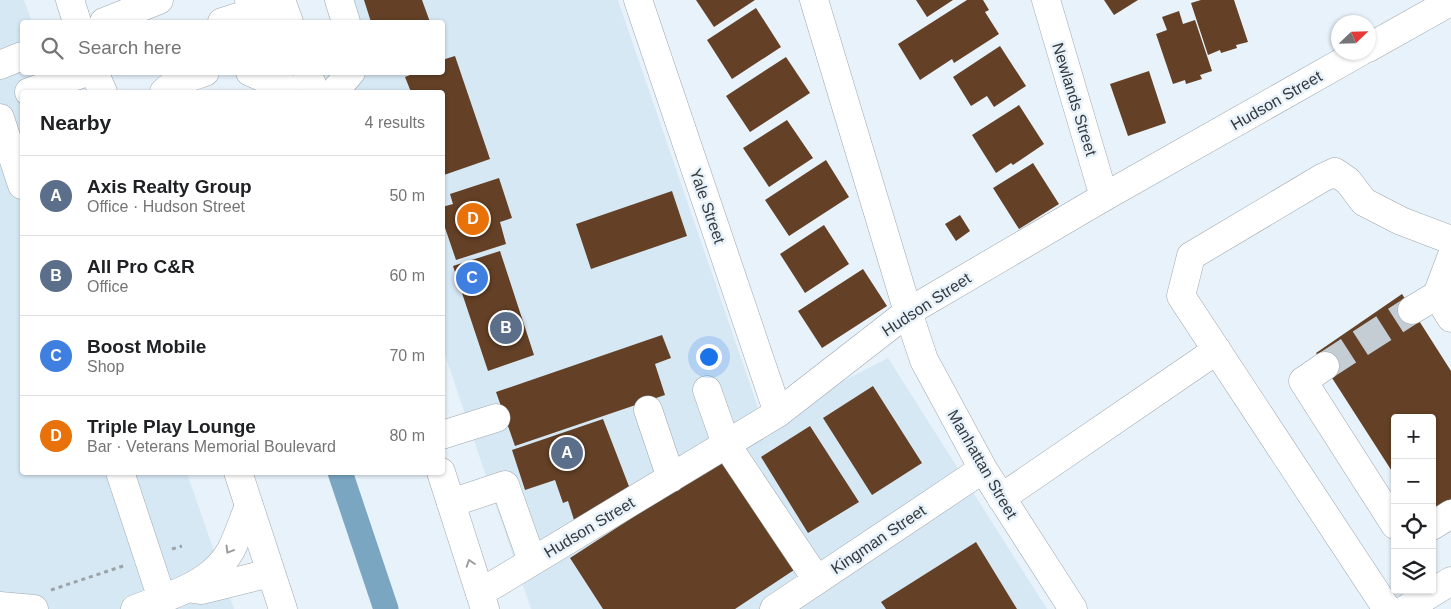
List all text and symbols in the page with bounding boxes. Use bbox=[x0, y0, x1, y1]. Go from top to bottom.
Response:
north arrow bbox=[1331, 15, 1376, 60]
search box bbox=[20, 20, 445, 75]
icon: search bbox=[38, 34, 66, 62]
text: Search here bbox=[78, 37, 182, 58]
street label: Newlands Street bbox=[1049, 41, 1100, 158]
street label: Hudson Street bbox=[1228, 67, 1325, 133]
text: Nearby bbox=[40, 111, 111, 134]
text: 4 results bbox=[365, 114, 425, 131]
street label: Yale Street bbox=[687, 167, 728, 246]
text: Axis Realty Group bbox=[87, 176, 252, 197]
text: A bbox=[50, 187, 62, 204]
text: 50 m bbox=[389, 187, 425, 204]
text: Office · Hudson Street bbox=[87, 198, 245, 215]
pin: D bbox=[457, 200, 489, 238]
text: All Pro C&R bbox=[87, 256, 195, 277]
pin: C bbox=[456, 259, 488, 297]
text: B bbox=[50, 267, 62, 284]
text: 60 m bbox=[389, 267, 425, 284]
street label: Hudson Street bbox=[879, 269, 974, 339]
text: Office bbox=[87, 278, 129, 295]
pin: B bbox=[490, 309, 522, 347]
text: Boost Mobile bbox=[87, 336, 206, 357]
your location bbox=[696, 344, 722, 370]
text: C bbox=[50, 347, 62, 364]
text: 70 m bbox=[389, 347, 425, 364]
text: Shop bbox=[87, 358, 124, 375]
street label: Manhattan Street bbox=[945, 407, 1021, 522]
map controls bbox=[1391, 414, 1436, 594]
button: + bbox=[1391, 414, 1436, 459]
text: Triple Play Lounge bbox=[87, 416, 256, 437]
text: D bbox=[50, 427, 62, 444]
text: 80 m bbox=[389, 427, 425, 444]
pin: A bbox=[551, 434, 583, 472]
text: Bar · Veterans Memorial Boulevard bbox=[87, 438, 336, 455]
button: − bbox=[1391, 459, 1436, 504]
street label: Hudson Street bbox=[541, 494, 638, 561]
street label: Kingman Street bbox=[828, 501, 929, 577]
button: locate bbox=[1391, 504, 1436, 549]
one-way arrow bbox=[226, 545, 236, 554]
button: layers bbox=[1391, 549, 1436, 594]
one-way arrow bbox=[466, 559, 476, 567]

